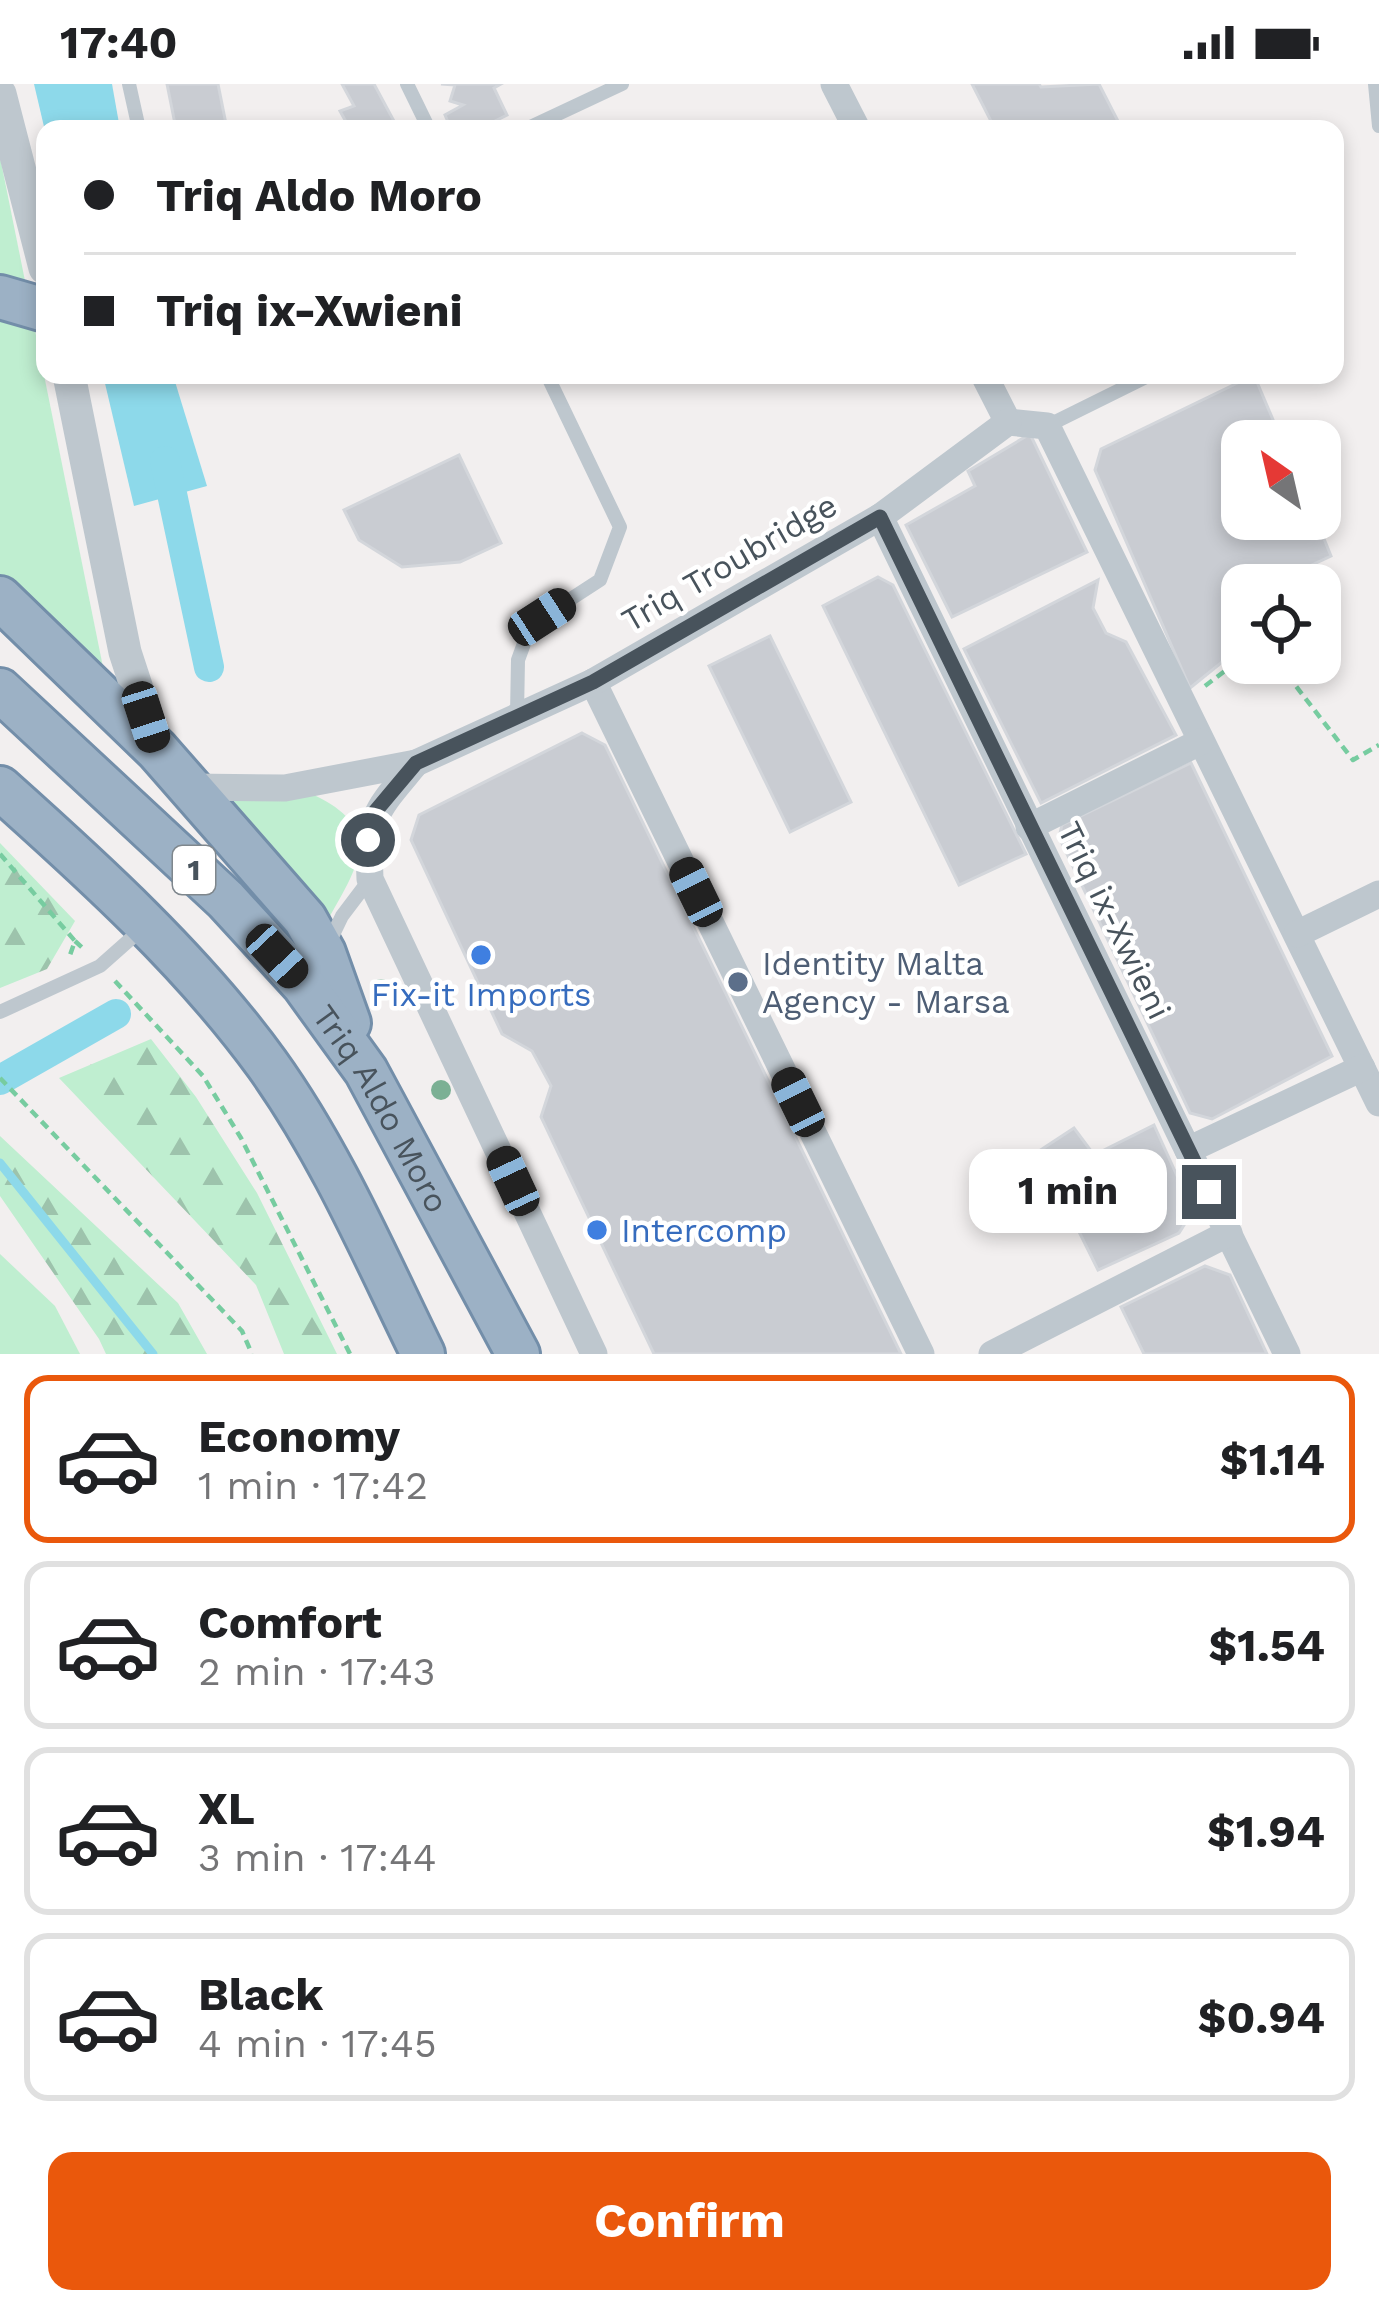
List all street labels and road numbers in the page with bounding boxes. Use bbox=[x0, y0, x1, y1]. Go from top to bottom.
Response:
street label: Triq Troubridge bbox=[615, 485, 844, 640]
street label: Triq ix-Xwieni bbox=[1050, 815, 1179, 1025]
road number: 1 bbox=[173, 846, 215, 894]
street label: Triq Aldo Moro bbox=[305, 997, 457, 1219]

